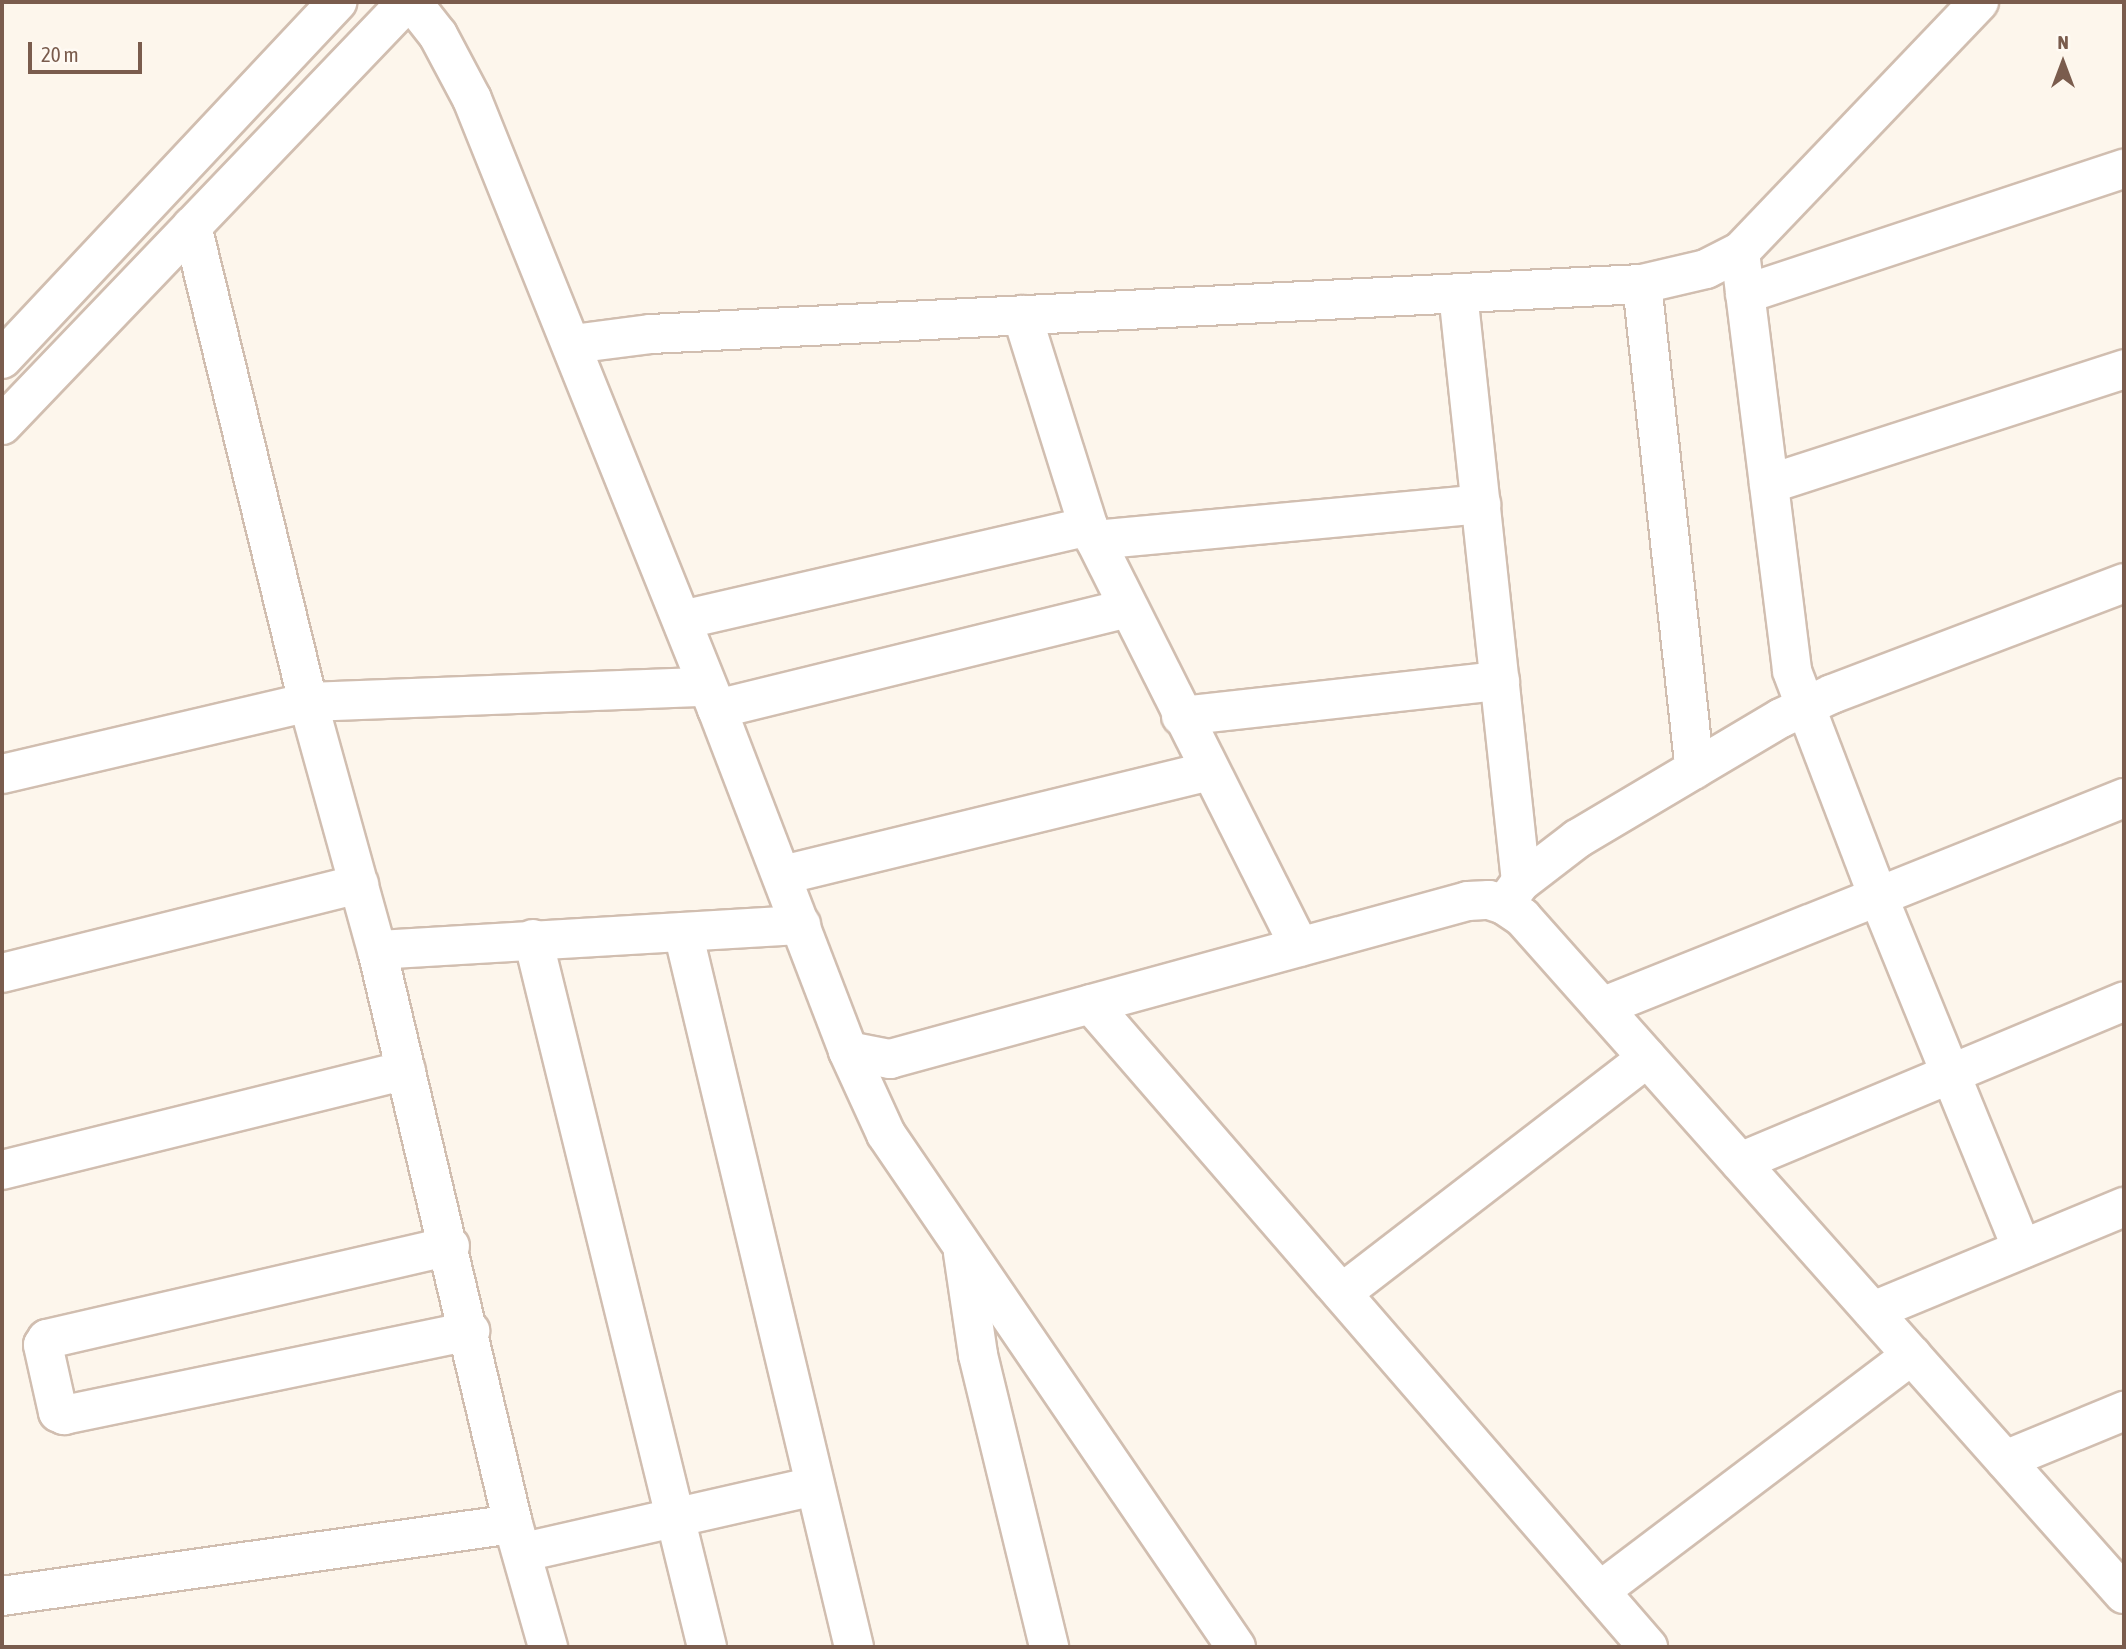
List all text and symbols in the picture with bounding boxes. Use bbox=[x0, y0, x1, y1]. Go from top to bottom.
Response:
scale bar bbox=[32, 28, 145, 72]
north arrow bbox=[2028, 28, 2098, 98]
text: N bbox=[2057, 31, 2069, 53]
text: 20 m bbox=[41, 42, 79, 66]

